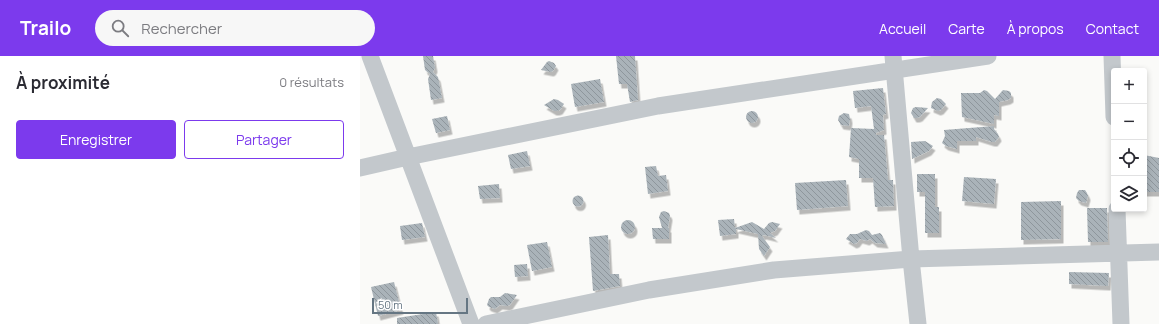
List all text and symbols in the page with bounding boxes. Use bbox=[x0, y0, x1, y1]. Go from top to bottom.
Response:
search box bbox=[95, 10, 375, 46]
text: Trailo bbox=[20, 15, 71, 41]
icon: search bbox=[109, 17, 131, 39]
text: Rechercher bbox=[141, 18, 222, 39]
text: Accueil bbox=[879, 19, 926, 38]
text: Carte bbox=[948, 19, 985, 38]
text: À propos bbox=[1007, 19, 1064, 38]
text: Contact bbox=[1086, 19, 1139, 38]
map controls bbox=[1111, 68, 1147, 212]
button: + bbox=[1111, 68, 1147, 104]
text: À proximité bbox=[16, 71, 110, 94]
text: 0 résultats bbox=[279, 73, 344, 91]
button: − bbox=[1111, 104, 1147, 140]
button: Enregistrer bbox=[16, 120, 176, 159]
button: Partager bbox=[184, 120, 344, 159]
button: locate bbox=[1111, 140, 1147, 176]
button: layers bbox=[1111, 176, 1147, 212]
scale bar bbox=[372, 296, 468, 315]
text: 50 m bbox=[378, 297, 403, 312]

